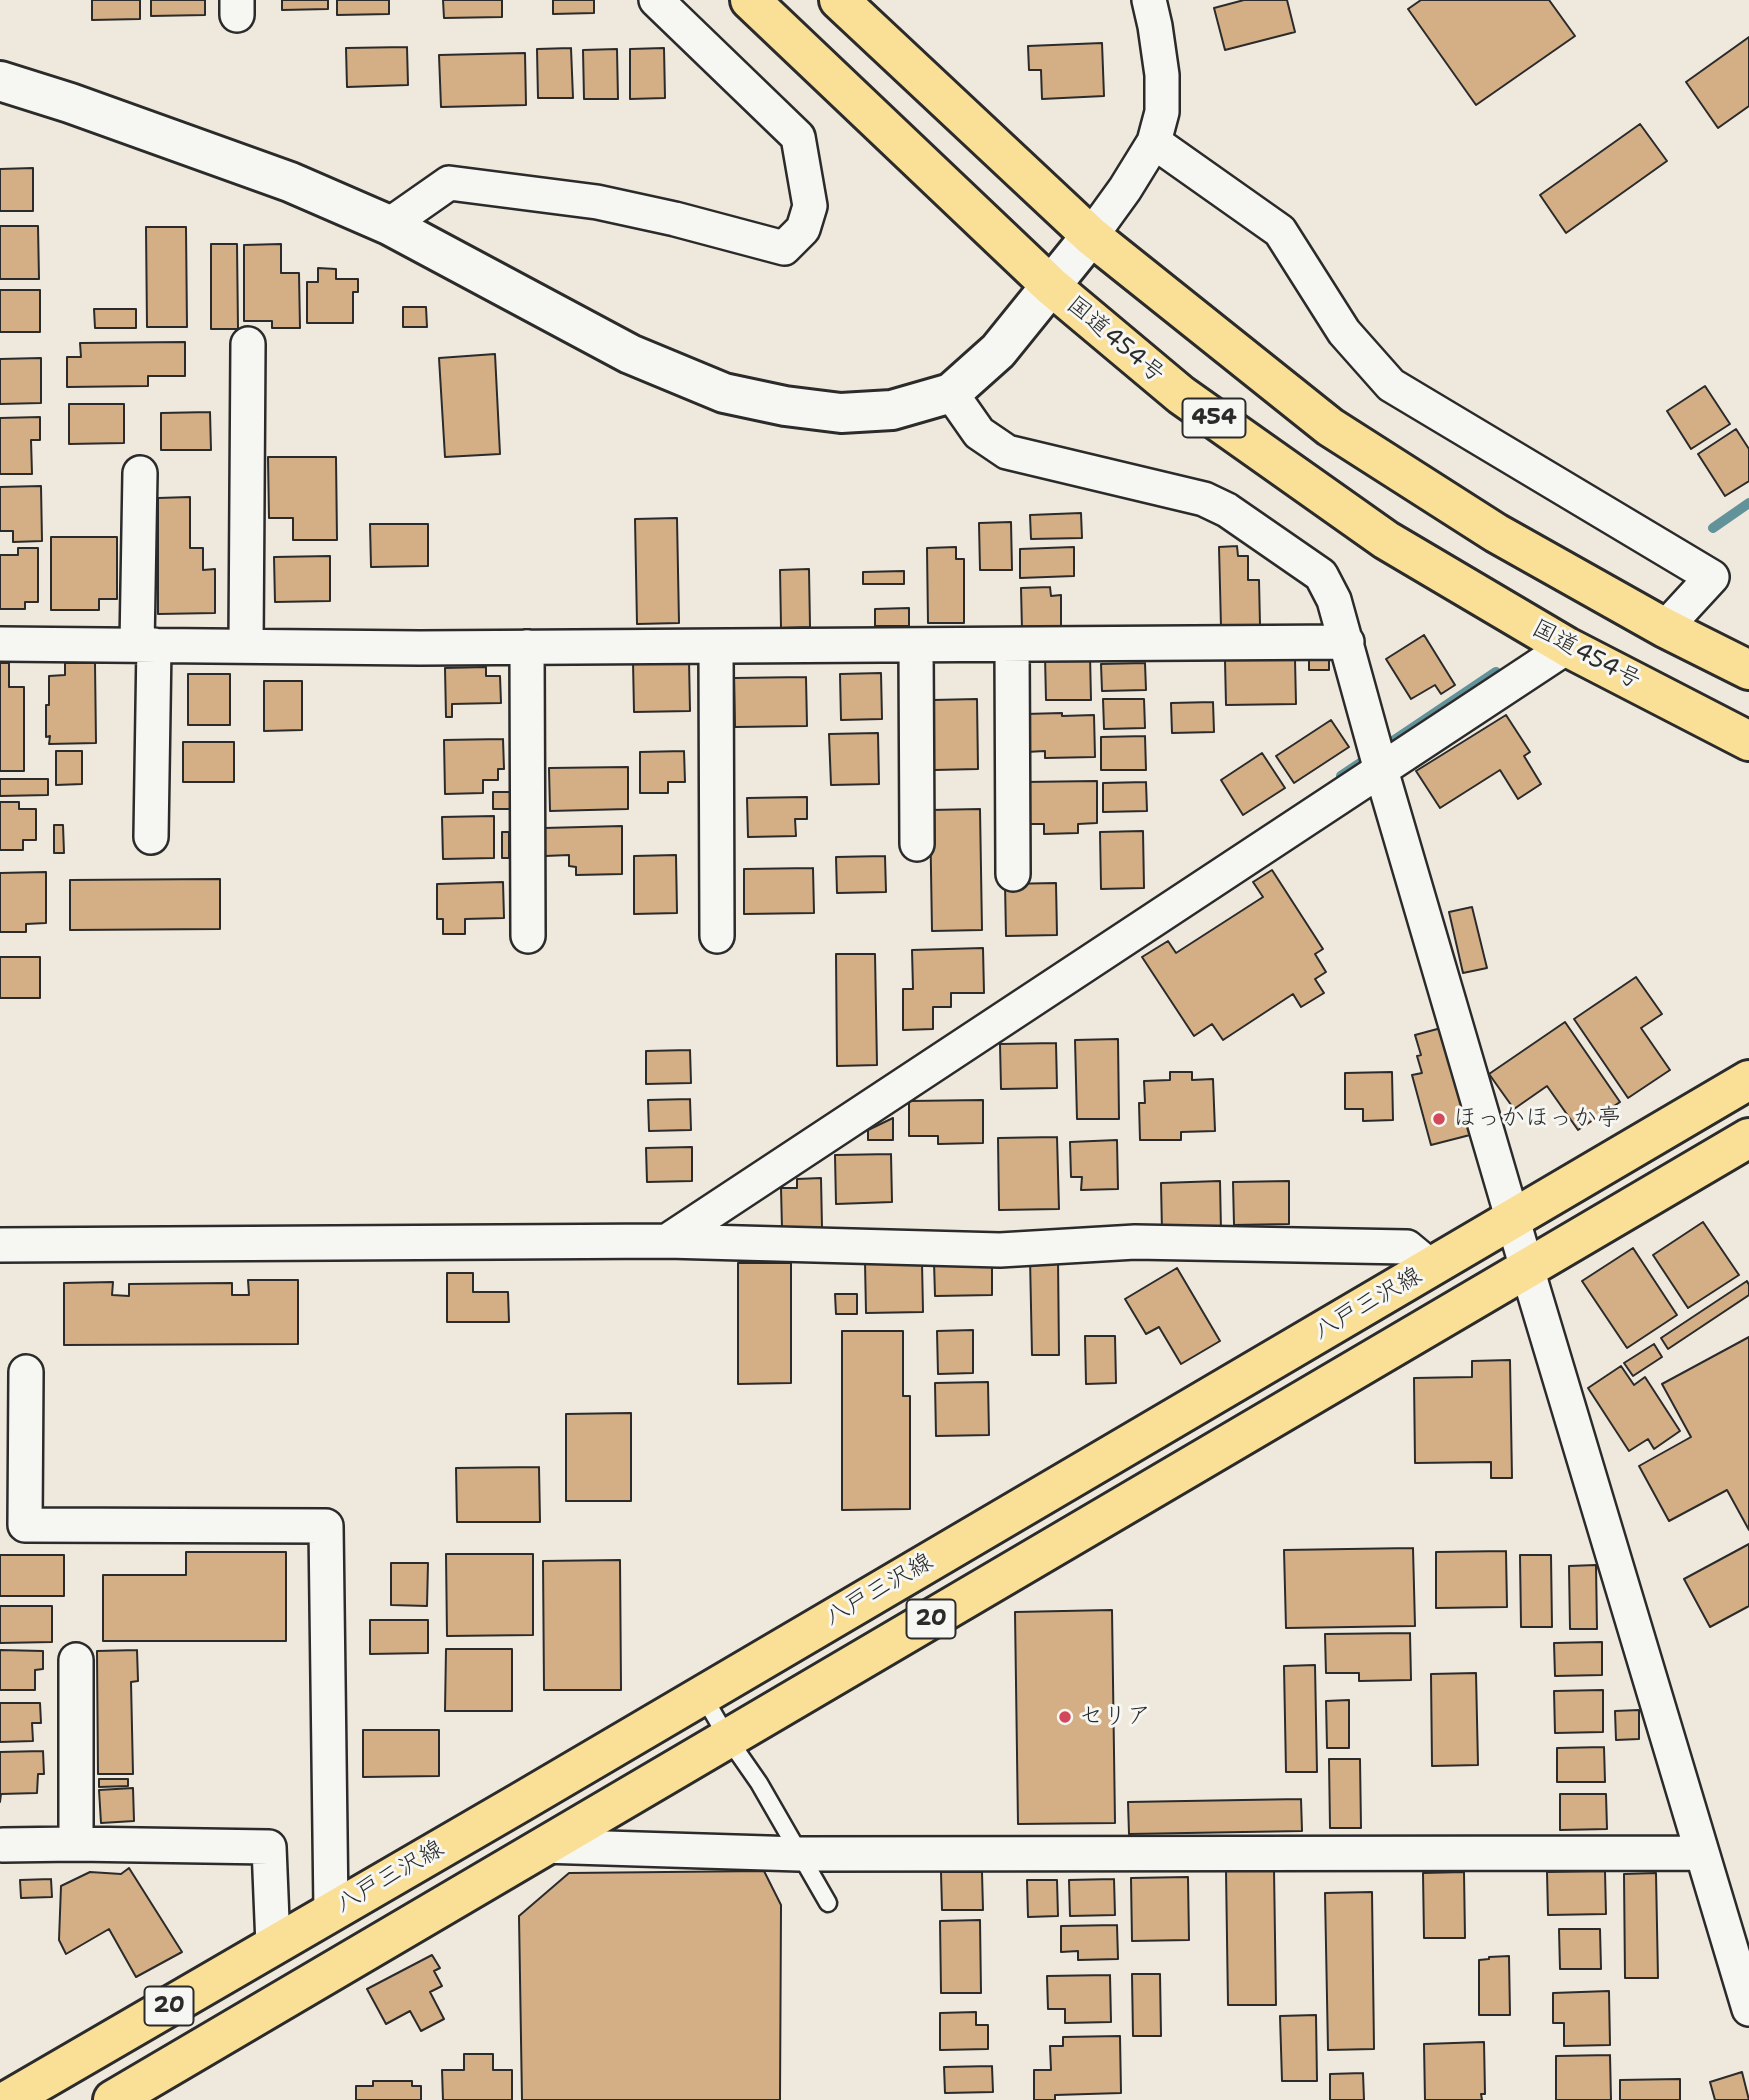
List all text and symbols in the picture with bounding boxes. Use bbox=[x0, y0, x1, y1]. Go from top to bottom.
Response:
street label: 国道454号 bbox=[1060, 291, 1170, 389]
road number: 454 bbox=[1182, 398, 1246, 438]
street label: 国道454号 bbox=[1527, 614, 1645, 696]
place label: ほっかほっか亭 bbox=[1453, 1105, 1621, 1133]
marker: ほっかほっか亭 bbox=[1431, 1111, 1447, 1127]
street label: 八戸三沢線 bbox=[1309, 1262, 1427, 1346]
street label: 八戸三沢線 bbox=[820, 1548, 938, 1632]
road number: 20 bbox=[906, 1600, 956, 1638]
place label: セリア bbox=[1079, 1703, 1151, 1731]
marker: セリア bbox=[1057, 1709, 1073, 1725]
street label: 八戸三沢線 bbox=[331, 1835, 449, 1919]
road number: 20 bbox=[144, 1986, 194, 2025]

